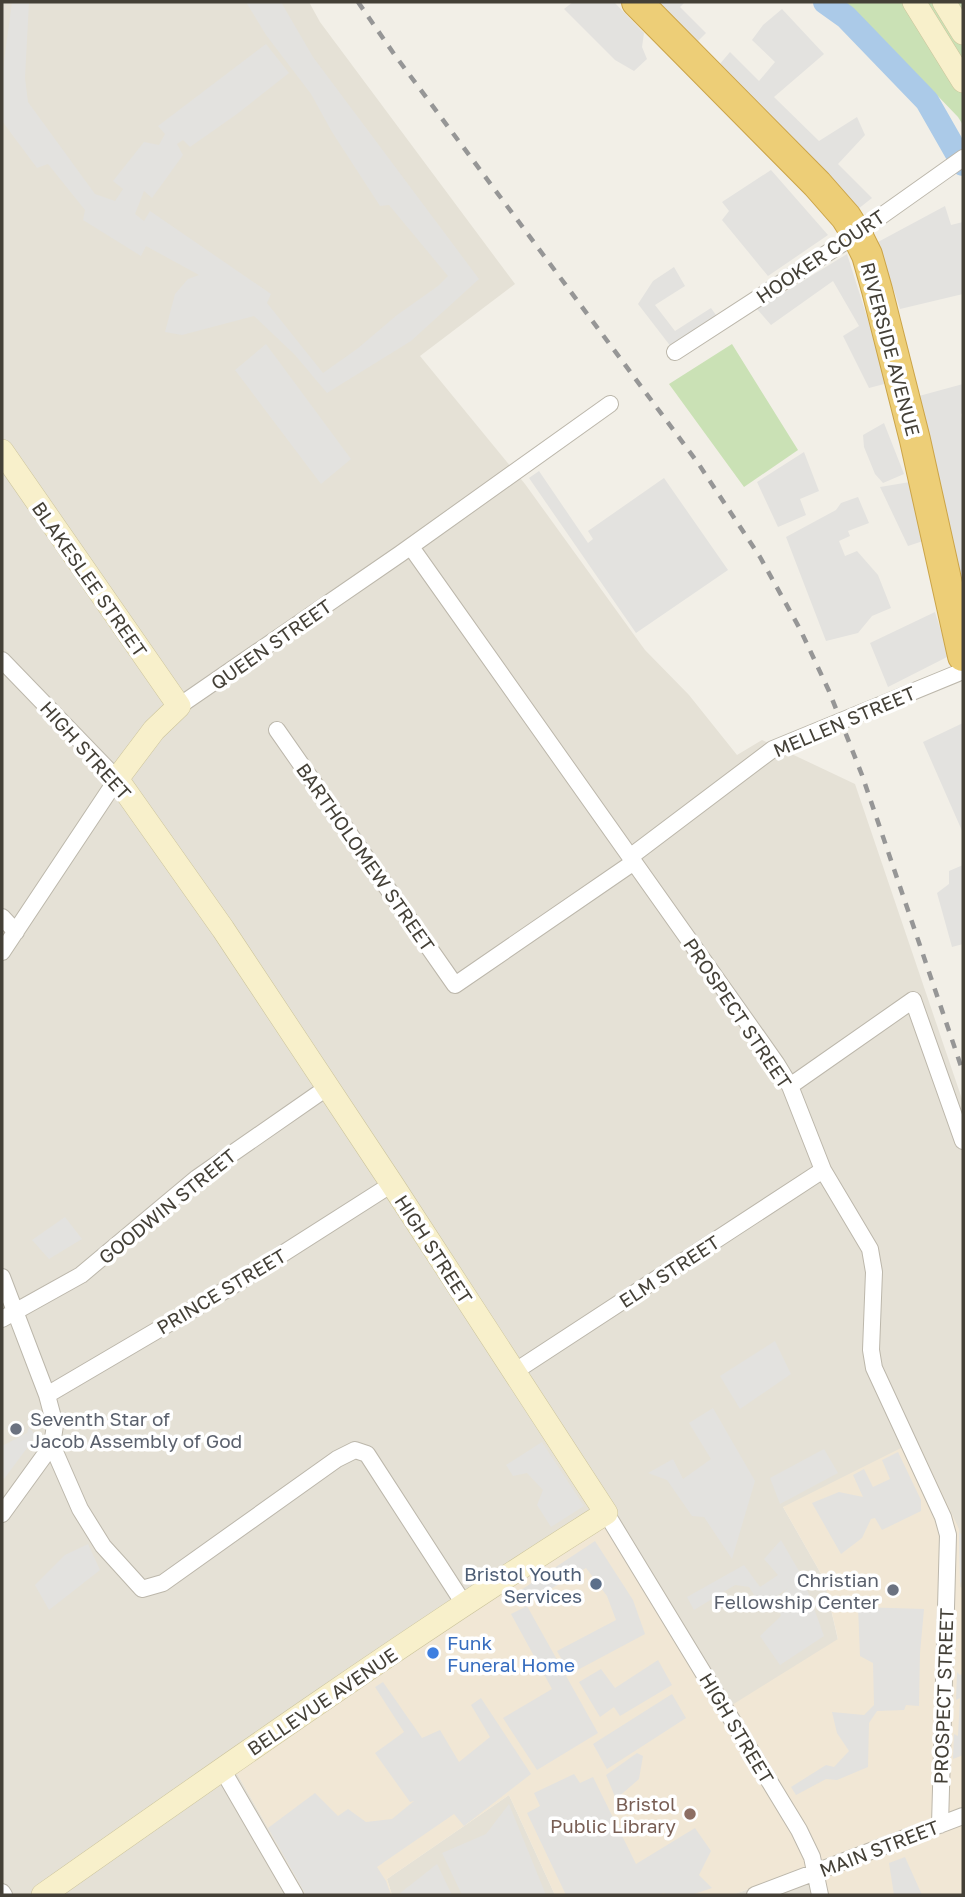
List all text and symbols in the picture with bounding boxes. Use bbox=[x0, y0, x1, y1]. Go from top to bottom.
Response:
street label: HOOKER COURT bbox=[751, 204, 889, 308]
street label: RIVERSIDE AVENUE bbox=[857, 260, 925, 438]
street label: BLAKESLEE STREET bbox=[28, 497, 152, 661]
street label: QUEEN STREET bbox=[206, 594, 336, 694]
street label: MELLEN STREET bbox=[769, 681, 919, 761]
street label: HIGH STREET bbox=[36, 696, 136, 804]
street label: BARTHOLOMEW STREET bbox=[292, 758, 440, 956]
street label: PROSPECT STREET bbox=[679, 933, 797, 1093]
street label: GOODWIN STREET bbox=[94, 1143, 240, 1268]
street label: HIGH STREET bbox=[390, 1190, 478, 1308]
street label: ELM STREET bbox=[614, 1230, 724, 1312]
street label: PRINCE STREET bbox=[152, 1243, 290, 1339]
place label: Seventh Star of Jacob Assembly of God bbox=[30, 1407, 242, 1452]
marker: Seventh Star of Jacob Assembly of God bbox=[8, 1421, 24, 1437]
place label: Bristol Youth Services bbox=[464, 1562, 582, 1607]
place label: Christian Fellowship Center bbox=[714, 1568, 880, 1613]
marker: Bristol Youth Services bbox=[588, 1576, 604, 1592]
marker: Christian Fellowship Center bbox=[885, 1582, 901, 1598]
street label: PROSPECT STREET bbox=[928, 1607, 958, 1785]
place label: Funk Funeral Home bbox=[447, 1631, 575, 1676]
street label: BELLEVUE AVENUE bbox=[243, 1642, 401, 1760]
marker: Funk Funeral Home bbox=[425, 1645, 441, 1661]
street label: HIGH STREET bbox=[695, 1669, 779, 1788]
place label: Bristol Public Library bbox=[550, 1792, 676, 1837]
marker: Bristol Public Library bbox=[682, 1806, 698, 1822]
street label: MAIN STREET bbox=[816, 1815, 942, 1881]

